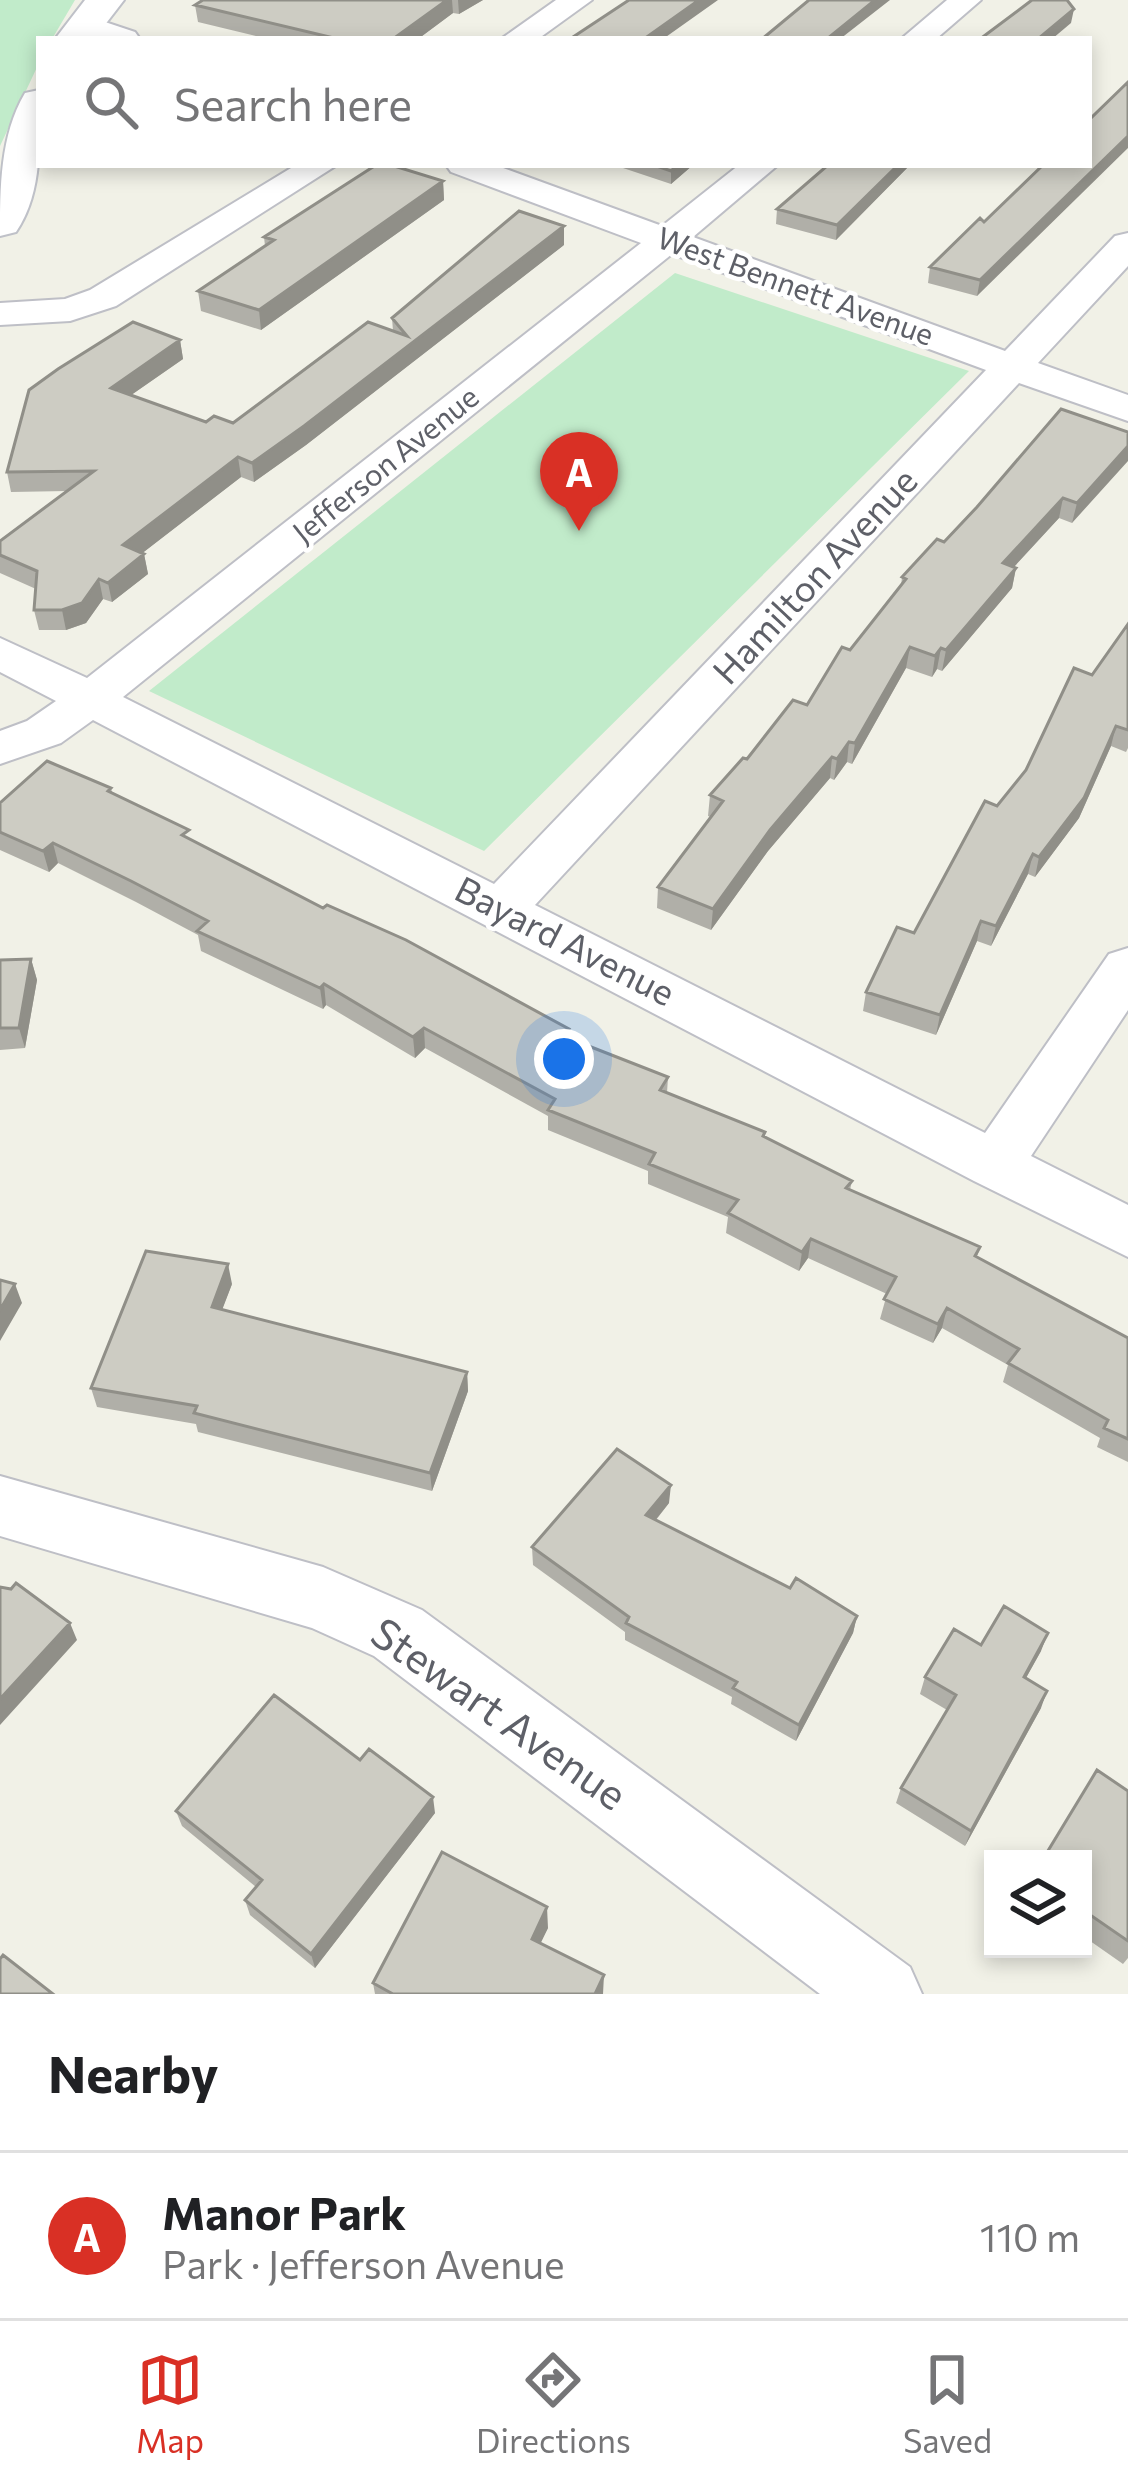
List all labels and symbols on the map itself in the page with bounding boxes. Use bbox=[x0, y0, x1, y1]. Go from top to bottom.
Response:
street label: West Bennett Avenue bbox=[653, 217, 939, 352]
street label: Jefferson Avenue bbox=[284, 377, 485, 549]
pin: A bbox=[540, 432, 618, 531]
street label: Hamilton Avenue bbox=[702, 458, 925, 692]
street label: Bayard Avenue bbox=[449, 865, 683, 1013]
your location bbox=[534, 1029, 594, 1089]
street label: Stewart Avenue bbox=[362, 1605, 638, 1820]

